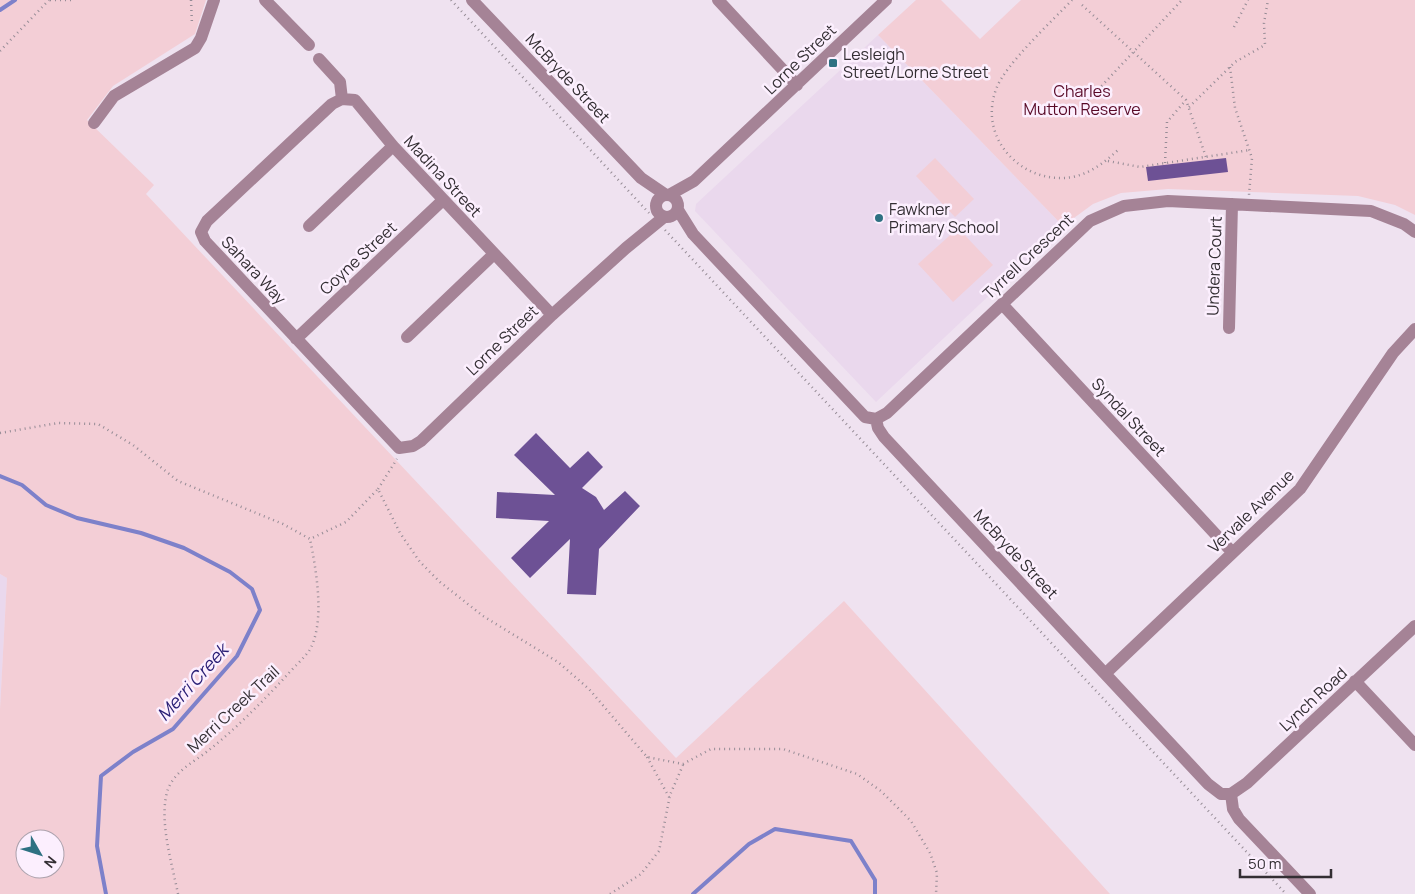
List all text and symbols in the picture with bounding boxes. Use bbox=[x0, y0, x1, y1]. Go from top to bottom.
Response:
street label: Lorne Street bbox=[759, 19, 841, 99]
street label: McBryde Street bbox=[521, 28, 615, 128]
place label: Lesleigh Street/Lorne Street bbox=[843, 43, 989, 83]
marker: Lesleigh Street/Lorne Street bbox=[827, 57, 839, 69]
park label: Charles Mutton Reserve bbox=[1023, 80, 1141, 120]
street label: Madina Street bbox=[399, 130, 487, 222]
place label: Fawkner Primary School bbox=[889, 198, 999, 238]
street label: Tyrrell Crescent bbox=[978, 208, 1078, 304]
marker: Fawkner Primary School bbox=[873, 212, 885, 224]
street label: Undera Court bbox=[1201, 216, 1227, 316]
street label: Coyne Street bbox=[315, 217, 401, 299]
street label: Sahara Way bbox=[217, 231, 292, 309]
street label: Lorne Street bbox=[461, 300, 543, 380]
street label: Syndal Street bbox=[1087, 373, 1171, 461]
street label: Vervale Avenue bbox=[1203, 464, 1299, 558]
street label: McBryde Street bbox=[969, 504, 1063, 604]
water label: Merri Creek bbox=[151, 636, 235, 726]
street label: Merri Creek Trail bbox=[182, 660, 284, 758]
street label: Lynch Road bbox=[1275, 662, 1351, 736]
north arrow bbox=[15, 829, 65, 879]
scale bar bbox=[1240, 846, 1331, 878]
text: N bbox=[40, 853, 61, 872]
text: 50 m bbox=[1248, 853, 1282, 874]

